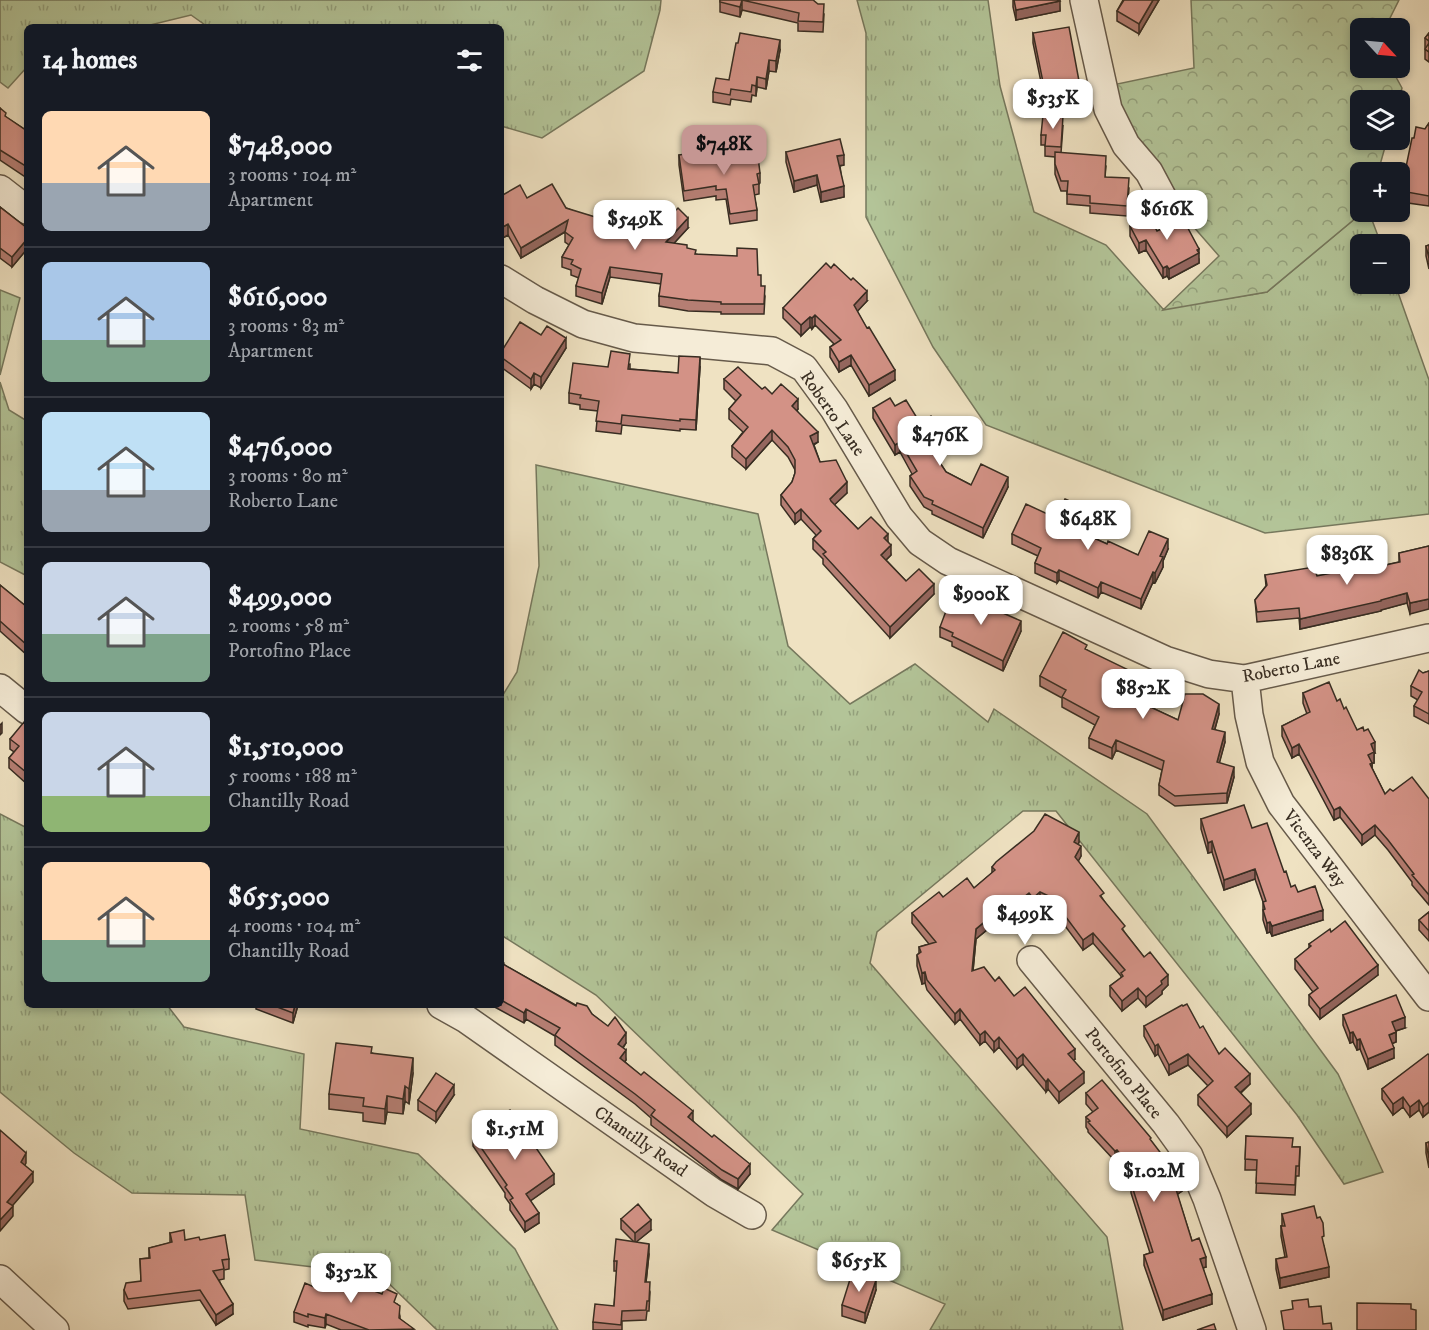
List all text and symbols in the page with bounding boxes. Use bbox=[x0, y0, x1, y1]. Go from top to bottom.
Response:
north arrow bbox=[1350, 18, 1410, 78]
map controls bbox=[1350, 18, 1410, 294]
text: 14 homes bbox=[42, 44, 137, 77]
icon: filters bbox=[453, 44, 486, 77]
pin: $535K bbox=[1011, 79, 1095, 130]
text: $535K bbox=[1027, 86, 1079, 111]
button: layers bbox=[1350, 90, 1410, 150]
pin: $748K bbox=[682, 125, 766, 176]
text: $748,000 bbox=[228, 130, 332, 163]
text: $748K bbox=[696, 132, 752, 157]
icon: home bbox=[90, 135, 162, 207]
button: + bbox=[1350, 162, 1410, 222]
text: 3 rooms · 104 m² bbox=[228, 163, 356, 188]
text: Apartment bbox=[228, 188, 313, 213]
pin: $616K bbox=[1125, 190, 1209, 241]
text: $616K bbox=[1141, 197, 1193, 222]
pin: $549K bbox=[593, 200, 677, 251]
text: $549K bbox=[607, 207, 663, 232]
button: − bbox=[1350, 234, 1410, 294]
text: $616,000 bbox=[228, 281, 328, 314]
icon: home bbox=[90, 286, 162, 358]
text: 3 rooms · 83 m² bbox=[228, 314, 344, 339]
text: Apartment bbox=[228, 339, 313, 364]
street label: Roberto Lane bbox=[795, 367, 870, 460]
pin: $476K bbox=[898, 416, 982, 467]
text: $476K bbox=[912, 423, 968, 448]
text: $476,000 bbox=[228, 431, 332, 464]
icon: home bbox=[90, 436, 162, 508]
text: 3 rooms · 80 m² bbox=[228, 464, 348, 489]
text: Roberto Lane bbox=[228, 489, 338, 514]
pin: $648K bbox=[1046, 500, 1130, 551]
text: $648K bbox=[1060, 507, 1116, 532]
pin: $836K bbox=[1305, 535, 1389, 586]
text: $836K bbox=[1321, 542, 1373, 567]
pin: $900K bbox=[939, 575, 1023, 626]
text: $499,000 bbox=[228, 581, 332, 614]
text: $900K bbox=[953, 582, 1009, 607]
icon: home bbox=[90, 586, 162, 658]
text: 2 rooms · 58 m² bbox=[228, 614, 349, 639]
text: Portofino Place bbox=[228, 639, 351, 664]
street label: Roberto Lane bbox=[1240, 648, 1342, 688]
pin: $852K bbox=[1101, 669, 1185, 720]
text: $852K bbox=[1116, 676, 1170, 701]
text: $1,510,000 bbox=[228, 731, 344, 764]
icon: home bbox=[90, 736, 162, 808]
text: 5 rooms · 188 m² bbox=[228, 764, 357, 789]
text: Chantilly Road bbox=[228, 789, 349, 814]
street label: Vicenza Way bbox=[1277, 805, 1351, 892]
text: $655,000 bbox=[228, 881, 330, 914]
icon: home bbox=[90, 886, 162, 958]
pin: $499K bbox=[983, 895, 1067, 946]
text: $499K bbox=[997, 902, 1053, 927]
text: 4 rooms · 104 m² bbox=[228, 914, 360, 939]
text: Chantilly Road bbox=[228, 939, 349, 964]
street label: Portofino Place bbox=[1080, 1024, 1167, 1124]
street label: Chantilly Road bbox=[589, 1102, 691, 1182]
pin: $1.51M bbox=[466, 1110, 564, 1161]
text: $1.51M bbox=[486, 1117, 544, 1142]
pin: $1.02M bbox=[1105, 1152, 1203, 1203]
text: $1.02M bbox=[1123, 1159, 1185, 1184]
pin: $655K bbox=[817, 1242, 901, 1293]
text: $655K bbox=[831, 1249, 887, 1274]
pin: $352K bbox=[309, 1253, 393, 1304]
text: $352K bbox=[325, 1260, 377, 1285]

